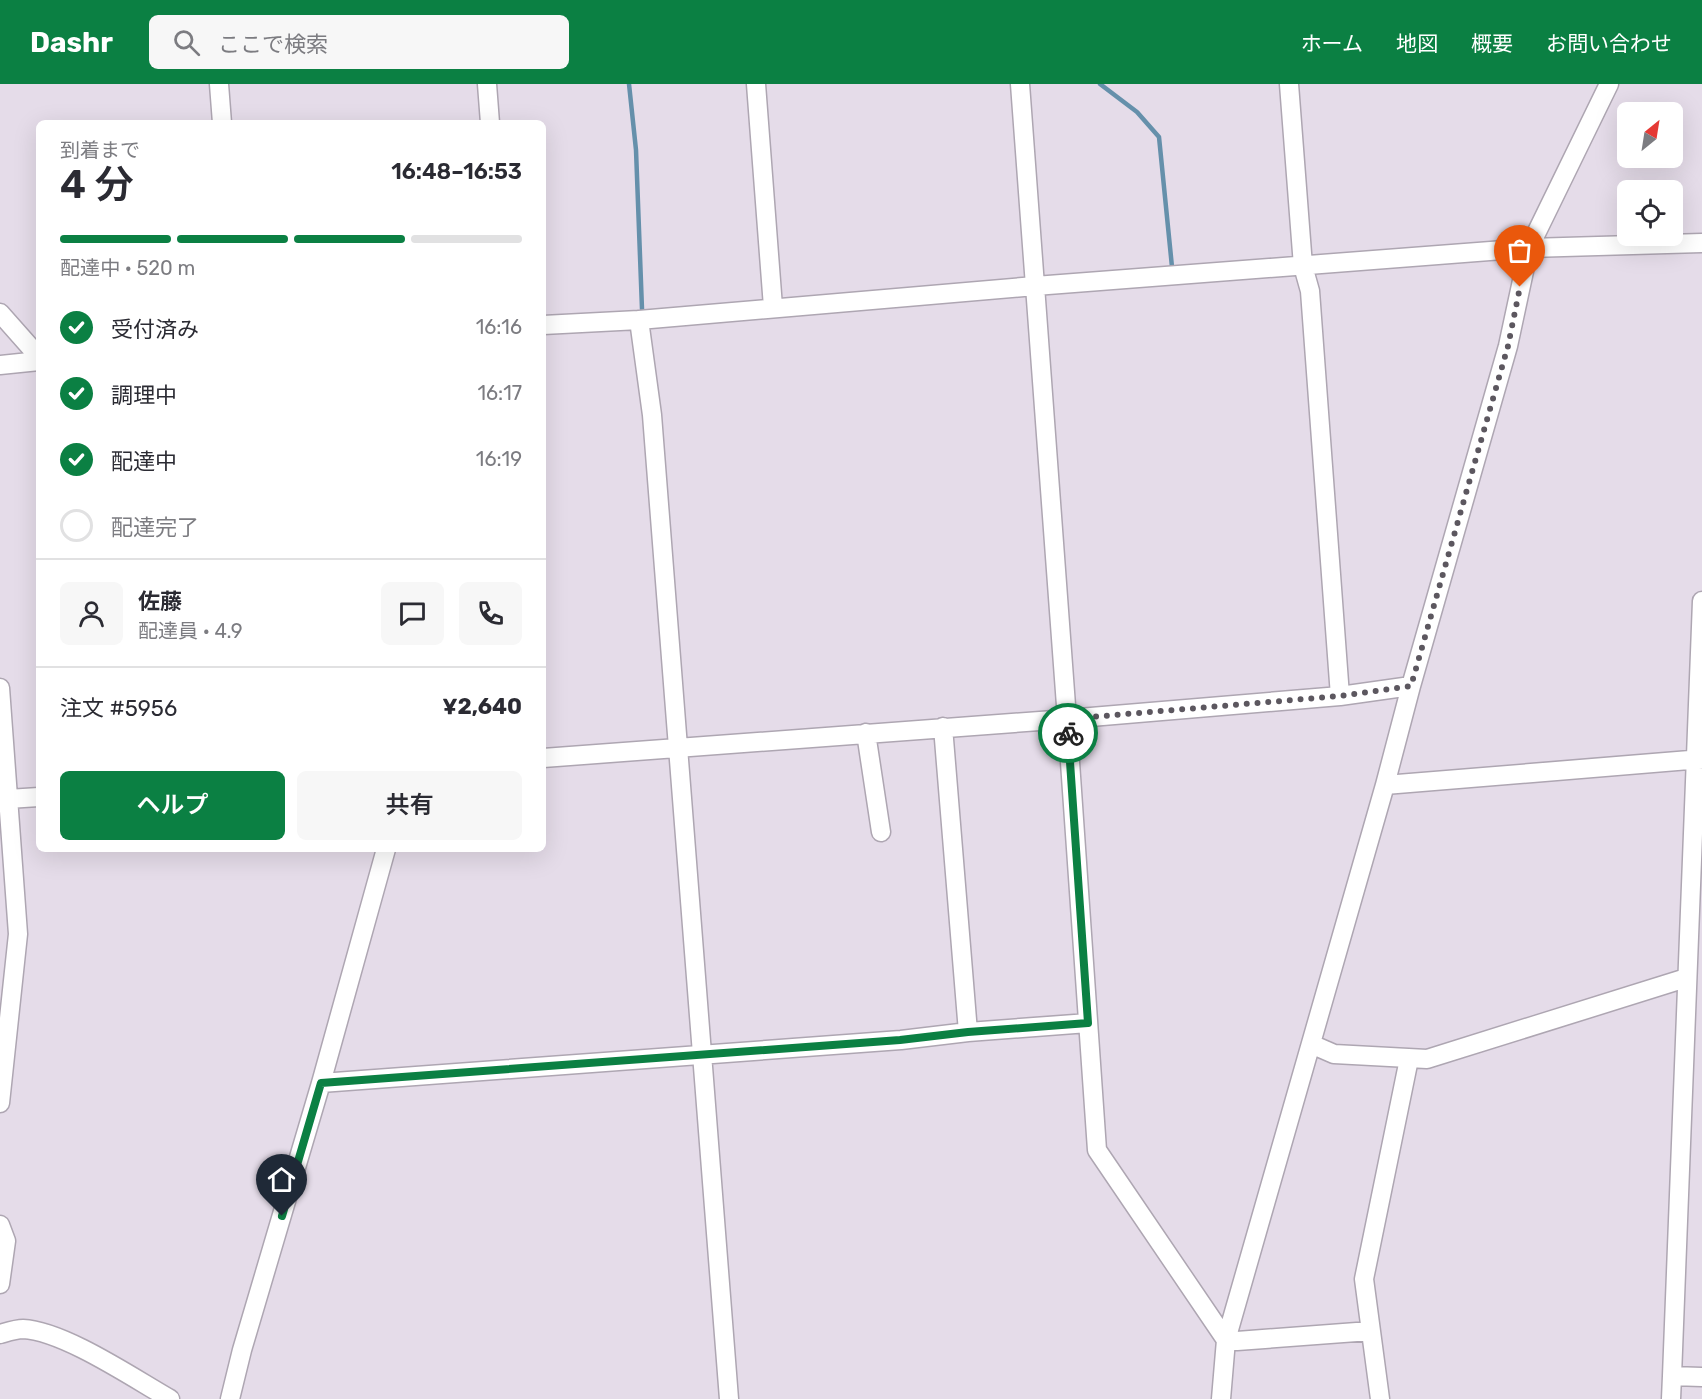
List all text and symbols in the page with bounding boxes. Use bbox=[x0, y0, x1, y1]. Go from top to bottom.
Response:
search box bbox=[149, 15, 569, 69]
text: Dashr bbox=[30, 26, 113, 59]
icon: search bbox=[170, 26, 203, 59]
text: ここで検索 bbox=[218, 31, 328, 58]
text: ホーム bbox=[1301, 31, 1363, 56]
text: 地図 bbox=[1396, 31, 1438, 56]
text: 概要 bbox=[1471, 31, 1513, 56]
text: お問い合わせ bbox=[1546, 31, 1672, 56]
north arrow bbox=[1617, 102, 1683, 168]
map controls bbox=[1617, 102, 1683, 246]
text: 到着まで bbox=[60, 138, 140, 162]
text: 16:48–16:53 bbox=[391, 158, 522, 185]
text: 4 分 bbox=[60, 162, 134, 208]
button: locate bbox=[1617, 180, 1683, 246]
pin bbox=[1494, 225, 1545, 287]
icon: bag bbox=[1503, 234, 1536, 267]
text: 配達中 · 520 m bbox=[60, 256, 195, 280]
icon: check bbox=[60, 311, 93, 344]
text: 16:16 bbox=[476, 315, 522, 339]
text: 受付済み bbox=[111, 316, 199, 343]
icon: check bbox=[60, 377, 93, 410]
text: 16:17 bbox=[477, 381, 522, 405]
text: 調理中 bbox=[111, 382, 177, 409]
icon: check bbox=[60, 443, 93, 476]
text: 16:19 bbox=[476, 447, 522, 471]
text: 配達中 bbox=[111, 448, 177, 475]
text: 配達完了 bbox=[111, 514, 199, 541]
button: person bbox=[60, 582, 123, 645]
button: chat bbox=[381, 582, 444, 645]
button: phone bbox=[459, 582, 522, 645]
text: 佐藤 bbox=[138, 588, 182, 615]
text: 配達員 · 4.9 bbox=[138, 619, 243, 643]
text: ¥2,640 bbox=[442, 693, 522, 720]
text: 注文 #5956 bbox=[60, 695, 177, 722]
courier bbox=[1038, 703, 1098, 763]
icon: bike bbox=[1052, 717, 1085, 750]
button: ヘルプ bbox=[60, 771, 285, 840]
button: 共有 bbox=[297, 771, 522, 840]
pin bbox=[256, 1154, 307, 1216]
icon: home bbox=[265, 1163, 298, 1196]

